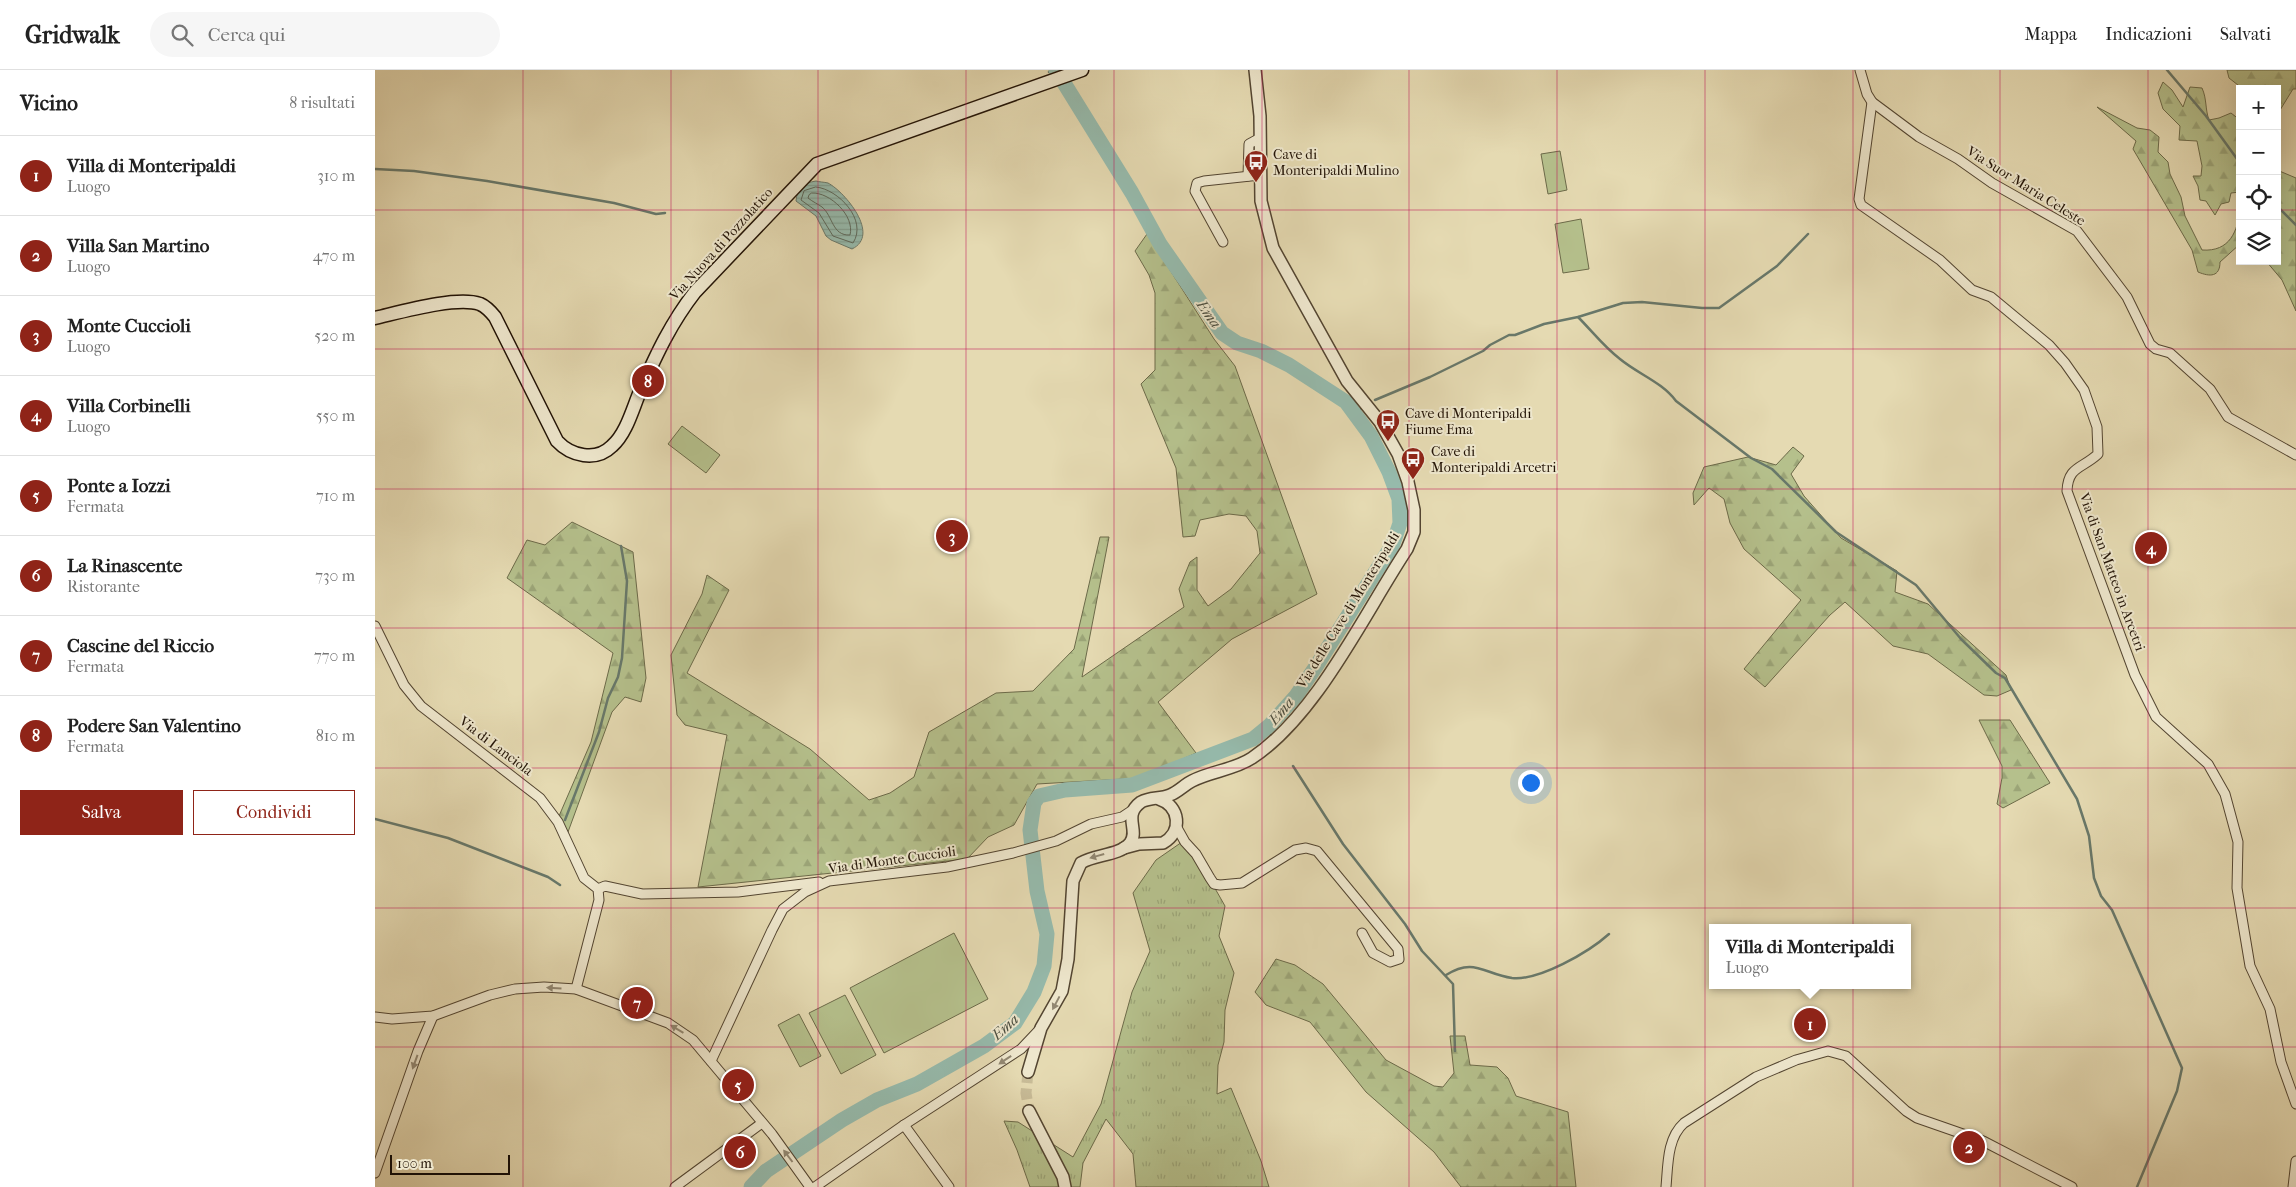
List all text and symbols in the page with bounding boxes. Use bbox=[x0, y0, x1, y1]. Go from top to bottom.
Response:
search box bbox=[150, 12, 500, 57]
text: Gridwalk bbox=[25, 21, 120, 49]
icon: search bbox=[168, 21, 196, 49]
text: Cerca qui bbox=[208, 24, 285, 46]
text: Mappa bbox=[2024, 24, 2077, 45]
text: Indicazioni bbox=[2105, 24, 2192, 45]
text: Salvati bbox=[2220, 24, 2271, 45]
map controls bbox=[2236, 85, 2281, 265]
button: + bbox=[2236, 85, 2281, 130]
text: Vicino bbox=[20, 91, 78, 115]
text: 8 risultati bbox=[289, 93, 355, 112]
button: − bbox=[2236, 130, 2281, 175]
street label: Via Suor Maria Celeste bbox=[1963, 142, 2088, 229]
place label: Cave di Monteripaldi Mulino bbox=[1273, 146, 1399, 179]
bus stop icon: Cave di Monteripaldi Mulino bbox=[1243, 149, 1269, 183]
text: Villa di Monteripaldi bbox=[67, 155, 236, 177]
text: 1 bbox=[33, 166, 39, 185]
text: 310 m bbox=[317, 166, 355, 185]
button: locate bbox=[2236, 175, 2281, 220]
text: Luogo bbox=[67, 177, 110, 196]
street label: Via Nuova di Pozzolatico bbox=[665, 184, 776, 305]
button: layers bbox=[2236, 220, 2281, 265]
text: Villa San Martino bbox=[67, 235, 209, 257]
text: 2 bbox=[32, 246, 40, 265]
text: 470 m bbox=[313, 246, 355, 265]
text: Luogo bbox=[67, 257, 110, 276]
water label: Ema bbox=[1192, 296, 1225, 332]
text: Monte Cuccioli bbox=[67, 315, 191, 337]
text: 3 bbox=[33, 326, 39, 345]
text: 520 m bbox=[314, 326, 355, 345]
text: Luogo bbox=[67, 337, 110, 356]
pin: 8 bbox=[632, 362, 664, 400]
text: Villa Corbinelli bbox=[67, 395, 191, 417]
place label: Cave di Monteripaldi Fiume Ema bbox=[1405, 405, 1531, 438]
text: 4 bbox=[31, 406, 41, 425]
text: 550 m bbox=[316, 406, 355, 425]
bus stop icon: Cave di Monteripaldi Fiume Ema bbox=[1375, 408, 1401, 442]
text: Luogo bbox=[67, 417, 110, 436]
place label: Cave di Monteripaldi Arcetri bbox=[1431, 443, 1556, 476]
bus stop icon: Cave di Monteripaldi Arcetri bbox=[1400, 446, 1426, 480]
text: Ponte a Iozzi bbox=[67, 475, 171, 497]
text: 5 bbox=[33, 486, 39, 505]
text: 710 m bbox=[316, 486, 355, 505]
street label: Via di San Matteo in Arcetri bbox=[2075, 490, 2149, 653]
text: Fermata bbox=[67, 497, 124, 516]
pin: 3 bbox=[936, 517, 968, 555]
street label: Via delle Cave di Monteripaldi bbox=[1292, 529, 1403, 692]
pin: 4 bbox=[2135, 529, 2167, 567]
text: La Rinascente bbox=[67, 555, 182, 577]
text: 6 bbox=[32, 566, 40, 585]
text: 730 m bbox=[315, 566, 355, 585]
text: Ristorante bbox=[67, 577, 140, 596]
text: Cascine del Riccio bbox=[67, 635, 214, 657]
text: 7 bbox=[32, 646, 40, 665]
text: 770 m bbox=[314, 646, 355, 665]
text: Fermata bbox=[67, 657, 124, 676]
water label: Ema bbox=[1264, 694, 1298, 729]
street label: Via di Lanciola bbox=[455, 712, 537, 780]
text: Podere San Valentino bbox=[67, 715, 241, 737]
text: 8 bbox=[32, 726, 40, 745]
text: 810 m bbox=[316, 726, 355, 745]
text: Fermata bbox=[67, 737, 124, 756]
your location bbox=[1518, 770, 1544, 796]
button: Salva bbox=[20, 790, 183, 835]
button: Condividi bbox=[193, 790, 355, 835]
street label: Via di Monte Cuccioli bbox=[826, 843, 957, 878]
one-way arrow bbox=[1090, 853, 1105, 861]
popup bbox=[1709, 924, 1911, 989]
text: Villa di Monteripaldi bbox=[1726, 936, 1894, 958]
text: Luogo bbox=[1726, 958, 1769, 977]
one-way arrow bbox=[546, 983, 562, 991]
pin: 7 bbox=[621, 984, 653, 1022]
one-way arrow bbox=[1052, 996, 1060, 1011]
pin: 1 bbox=[1794, 1005, 1826, 1043]
water label: Ema bbox=[987, 1010, 1022, 1044]
one-way arrow bbox=[671, 1024, 684, 1033]
one-way arrow bbox=[411, 1054, 418, 1069]
one-way arrow bbox=[998, 1055, 1011, 1064]
pin: 5 bbox=[722, 1066, 754, 1104]
pin: 2 bbox=[1953, 1128, 1985, 1166]
pin: 6 bbox=[724, 1133, 756, 1171]
one-way arrow bbox=[783, 1149, 793, 1163]
scale bar bbox=[390, 1152, 510, 1175]
text: 100 m bbox=[397, 1155, 432, 1172]

